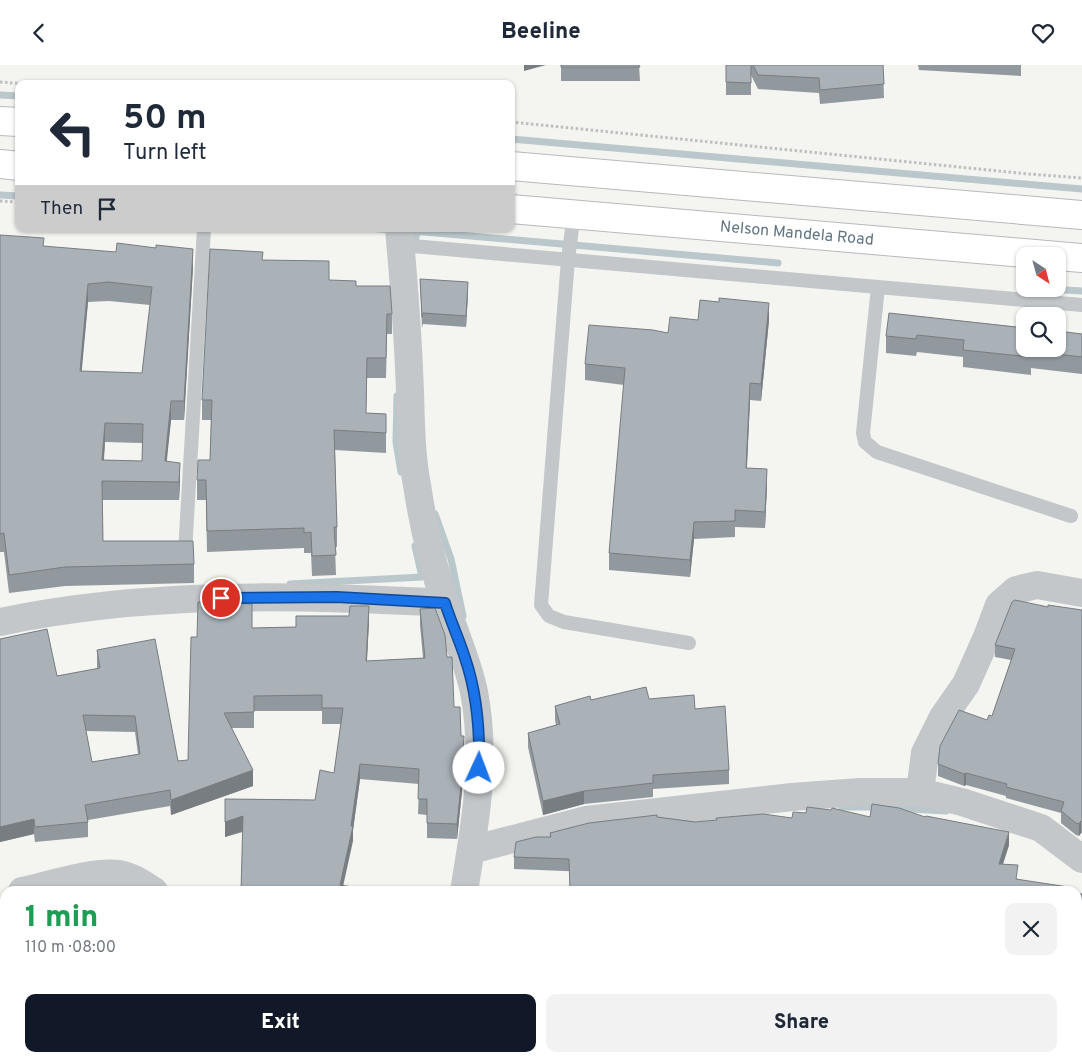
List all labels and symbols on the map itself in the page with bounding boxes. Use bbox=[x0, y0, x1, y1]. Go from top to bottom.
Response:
street label: Nelson Mandela Road bbox=[719, 217, 875, 251]
north arrow bbox=[1016, 247, 1066, 297]
pin bbox=[200, 577, 242, 619]
position arrow bbox=[452, 741, 504, 793]

